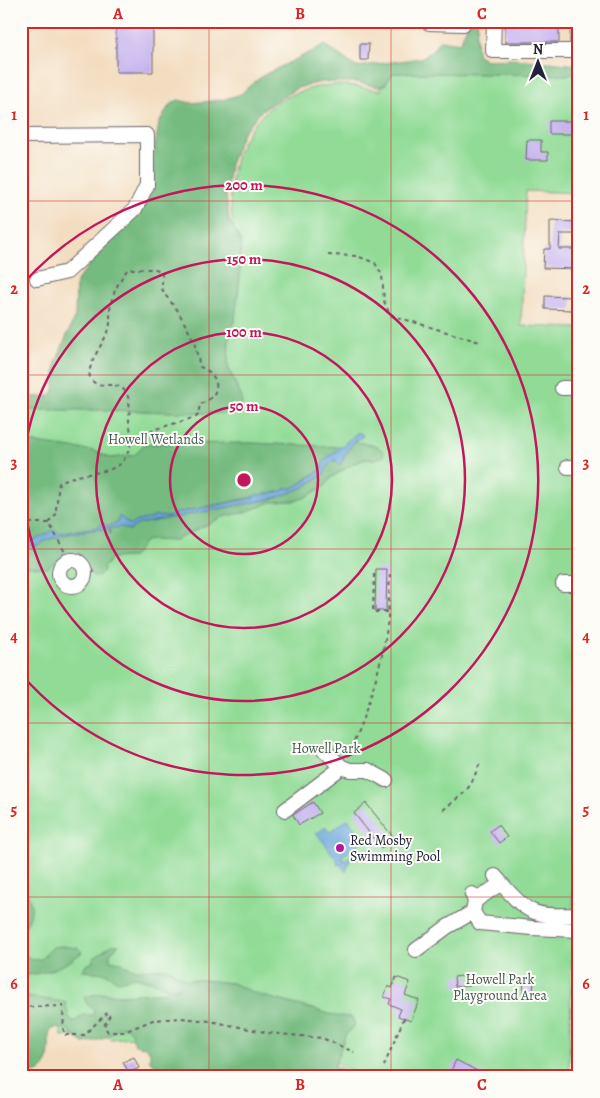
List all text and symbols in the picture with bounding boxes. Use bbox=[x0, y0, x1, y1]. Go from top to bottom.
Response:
text: A bbox=[112, 3, 124, 25]
text: B bbox=[295, 3, 305, 25]
text: C bbox=[477, 3, 487, 25]
north arrow bbox=[512, 38, 562, 88]
text: N bbox=[533, 40, 543, 59]
text: 1 bbox=[11, 104, 17, 126]
text: 1 bbox=[583, 104, 589, 126]
text: 200 m bbox=[225, 175, 263, 195]
text: 150 m bbox=[227, 249, 262, 269]
text: 2 bbox=[10, 278, 18, 300]
text: 2 bbox=[582, 278, 590, 300]
text: 100 m bbox=[226, 322, 262, 342]
text: 50 m bbox=[229, 396, 259, 416]
park label: Howell Wetlands bbox=[108, 430, 204, 449]
text: 3 bbox=[11, 452, 18, 474]
text: 3 bbox=[583, 452, 590, 474]
centre of rings bbox=[235, 471, 253, 489]
text: 4 bbox=[10, 626, 18, 648]
text: 4 bbox=[582, 626, 590, 648]
park label: Howell Park bbox=[292, 739, 360, 758]
text: 5 bbox=[11, 799, 18, 821]
text: 5 bbox=[583, 799, 590, 821]
place label: Red Mosby Swimming Pool bbox=[350, 831, 441, 866]
marker: Red Mosby Swimming Pool bbox=[334, 842, 346, 854]
park label: Howell Park Playground Area bbox=[453, 970, 547, 1005]
text: 6 bbox=[10, 973, 18, 995]
text: 6 bbox=[582, 973, 590, 995]
text: A bbox=[112, 1074, 124, 1096]
text: B bbox=[295, 1074, 305, 1096]
text: C bbox=[477, 1074, 487, 1096]

